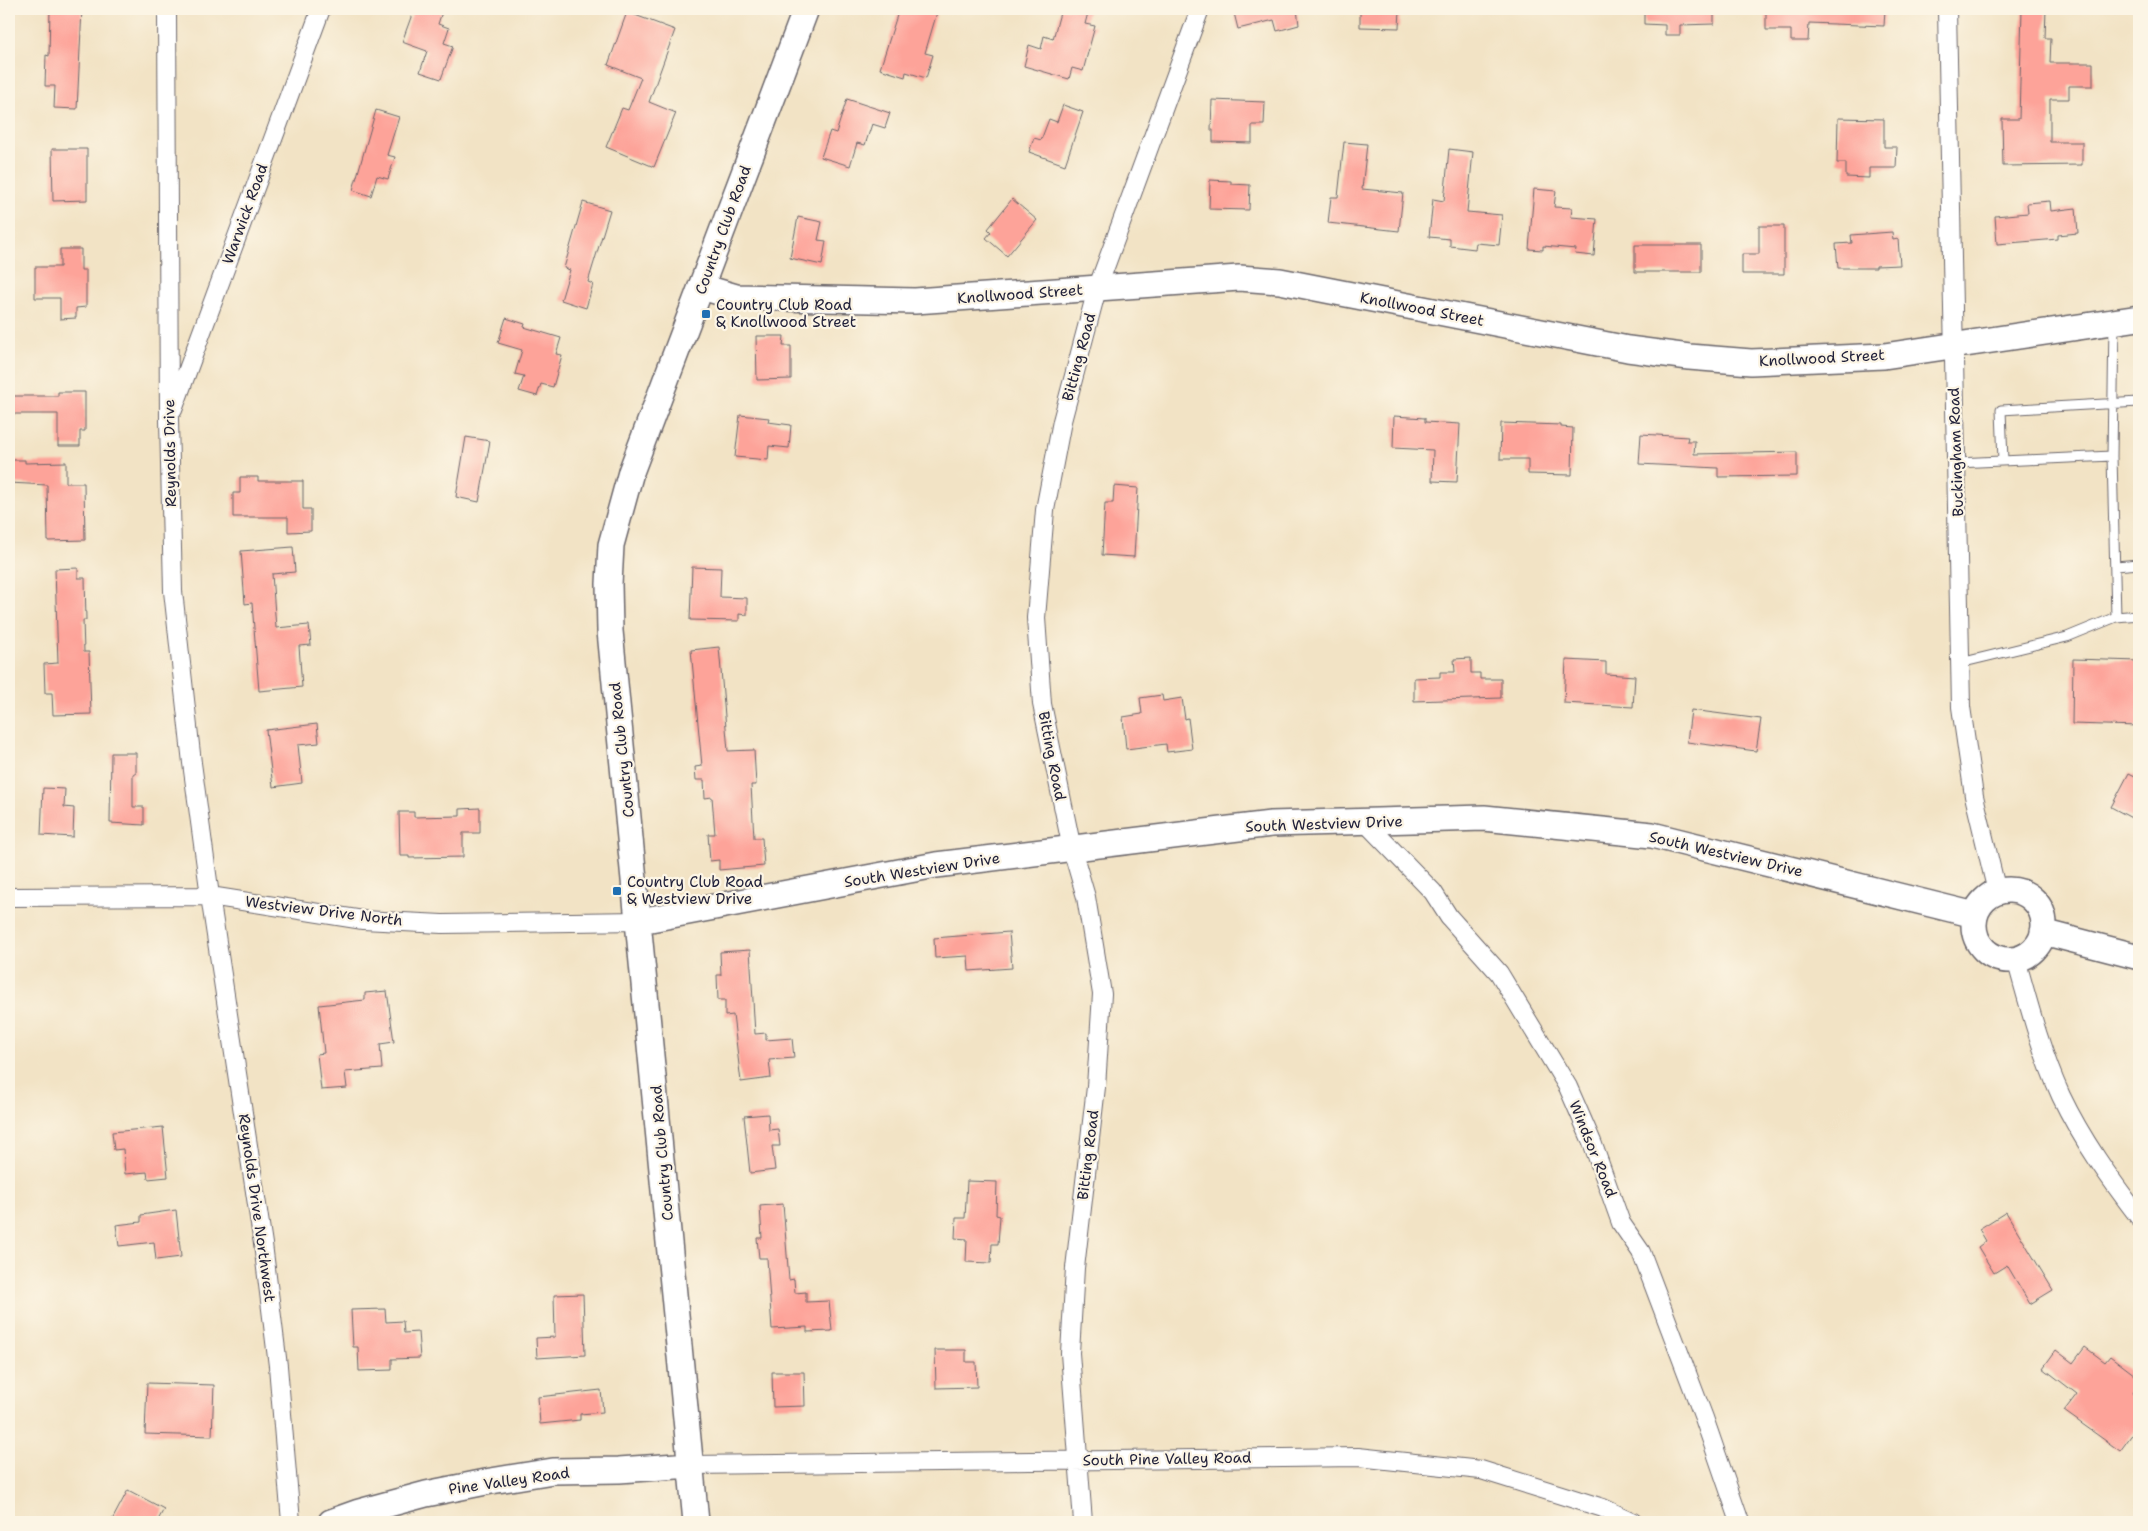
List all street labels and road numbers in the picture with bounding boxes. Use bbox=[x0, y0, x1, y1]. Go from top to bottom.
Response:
street label: Warwick Road bbox=[218, 161, 273, 267]
street label: Country Club Road bbox=[690, 162, 756, 297]
street label: Knollwood Street bbox=[956, 280, 1084, 308]
street label: Knollwood Street bbox=[1358, 287, 1486, 331]
street label: Bitting Road bbox=[1058, 310, 1101, 403]
street label: Knollwood Street bbox=[1759, 345, 1885, 371]
street label: Buckingham Road bbox=[1944, 387, 1968, 517]
street label: Reynolds Drive bbox=[159, 399, 181, 507]
street label: Country Club Road bbox=[605, 681, 639, 819]
street label: Bitting Road bbox=[1034, 710, 1071, 803]
street label: South Westview Drive bbox=[1245, 811, 1403, 837]
street label: South Westview Drive bbox=[1647, 827, 1805, 881]
street label: South Westview Drive bbox=[843, 848, 1001, 892]
street label: Westview Drive North bbox=[244, 891, 404, 931]
street label: Country Club Road bbox=[646, 1084, 678, 1222]
street label: Windsor Road bbox=[1564, 1098, 1622, 1201]
street label: Bitting Road bbox=[1073, 1108, 1104, 1201]
street label: Reynolds Drive Northwest bbox=[234, 1112, 280, 1304]
street label: South Pine Valley Road bbox=[1082, 1448, 1252, 1470]
street label: Pine Valley Road bbox=[447, 1463, 571, 1499]

